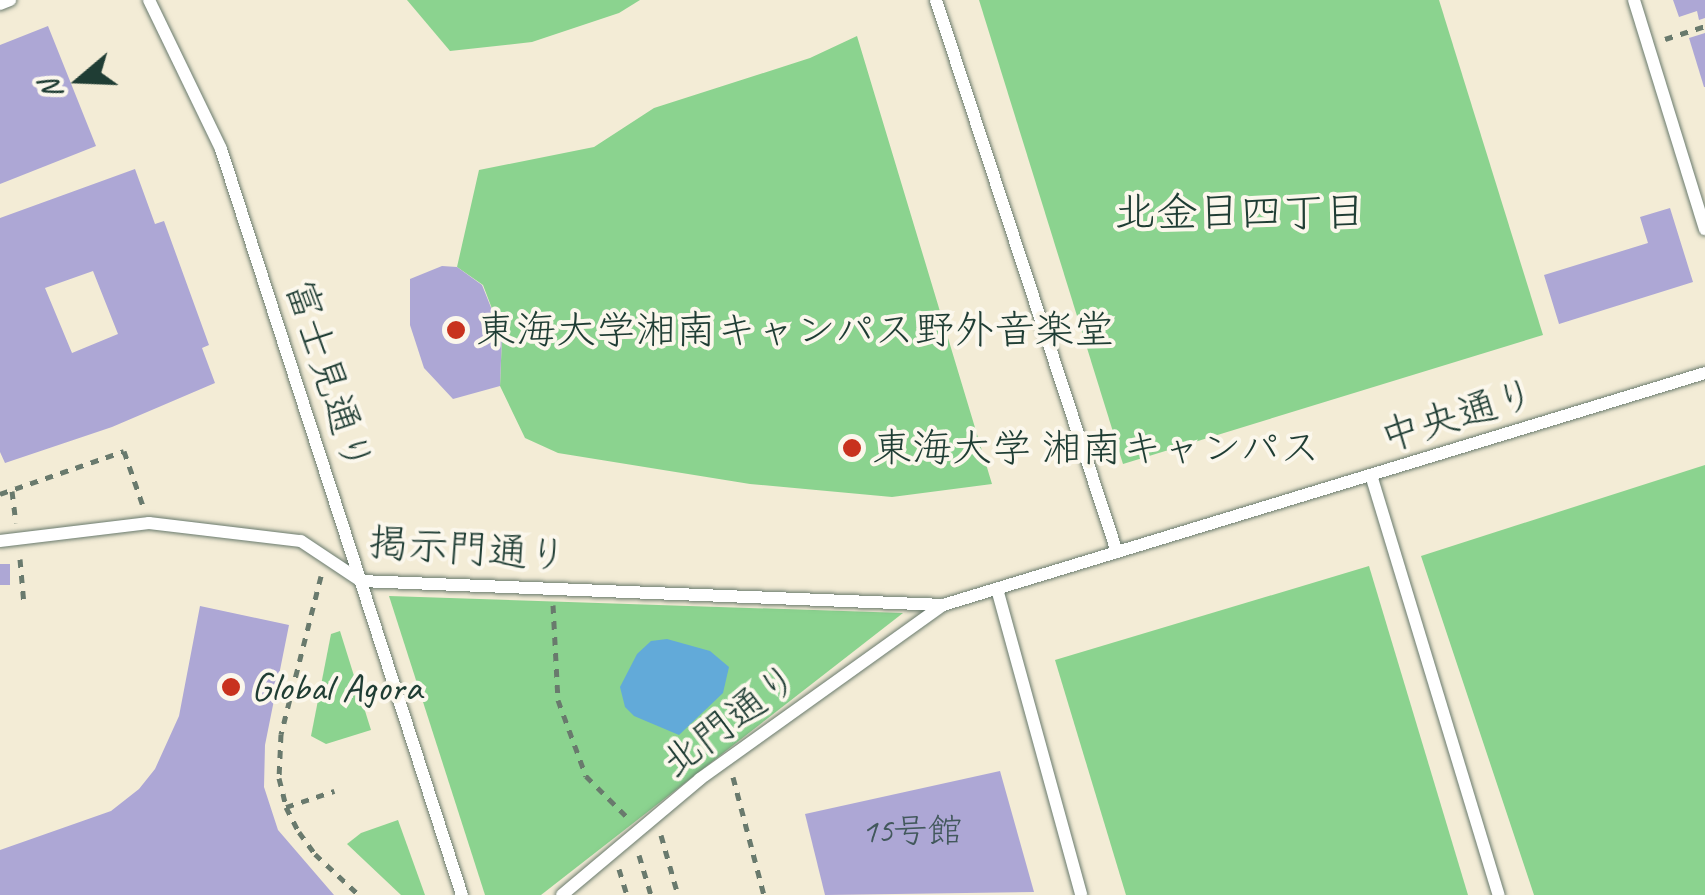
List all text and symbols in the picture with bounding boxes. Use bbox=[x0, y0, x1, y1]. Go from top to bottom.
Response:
north arrow bbox=[30, 30, 130, 130]
text: N bbox=[32, 76, 71, 104]
district label: 北金目四丁目 bbox=[1114, 188, 1366, 238]
street label: 富士見通り bbox=[275, 273, 383, 479]
place label: 東海大学湘南キャンパス野外音楽堂 bbox=[476, 306, 1116, 354]
marker: 東海大学湘南キャンパス野外音楽堂 bbox=[445, 319, 467, 341]
street label: 中央通り bbox=[1374, 369, 1542, 461]
place label: 東海大学 湘南キャンパス bbox=[872, 424, 1322, 472]
marker: 東海大学 湘南キャンパス bbox=[841, 437, 863, 459]
street label: 掲示門通り bbox=[367, 518, 569, 580]
street label: 北門通り bbox=[652, 653, 808, 787]
place label: Global Agora bbox=[251, 663, 420, 711]
marker: Global Agora bbox=[220, 676, 242, 698]
house number: 15号館 bbox=[861, 810, 963, 852]

